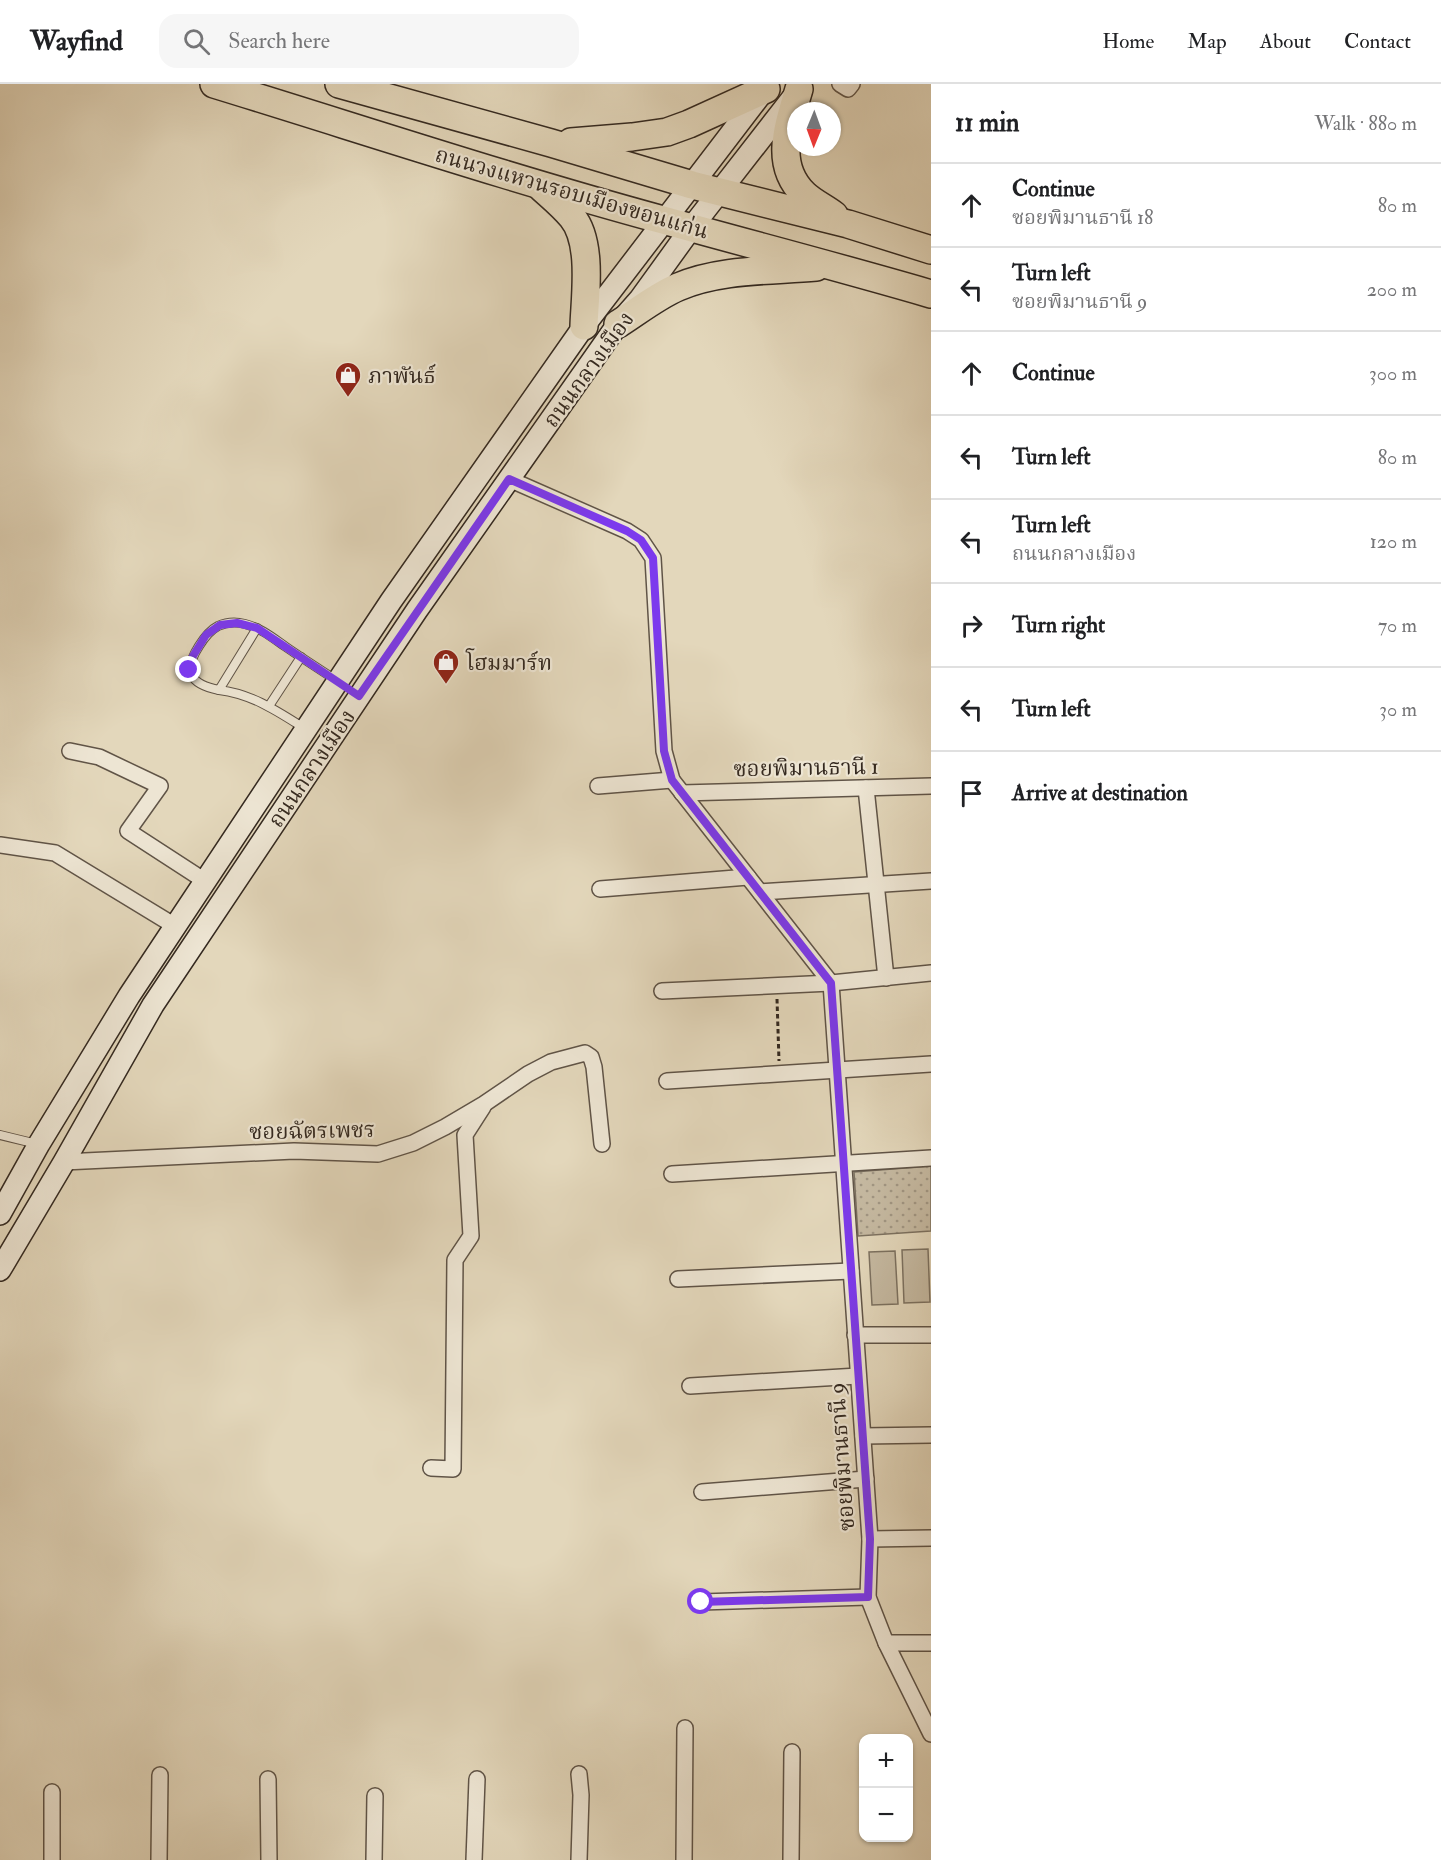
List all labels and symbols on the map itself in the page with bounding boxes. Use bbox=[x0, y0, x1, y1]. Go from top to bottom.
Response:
north arrow bbox=[787, 102, 841, 156]
street label: ถนนวงแหวนรอบเมืองขอนแก่น bbox=[432, 140, 712, 245]
street label: ถนนกลางเมือง bbox=[537, 306, 640, 433]
shop icon: ภาพันธ์ bbox=[333, 360, 363, 398]
place label: ภาพันธ์ bbox=[368, 362, 436, 390]
shop icon: โฮมมาร์ท bbox=[431, 647, 461, 685]
place label: โฮมมาร์ท bbox=[465, 648, 552, 677]
route end bbox=[175, 656, 201, 682]
street label: ถนนกลางเมือง bbox=[262, 704, 362, 833]
street label: ซอยพิมานธานี 1 bbox=[733, 753, 879, 783]
street label: ซอยฉัตรเพชร bbox=[249, 1116, 375, 1146]
street label: ซอยพิมานธานี 9 bbox=[823, 1382, 861, 1532]
route start bbox=[687, 1588, 713, 1614]

